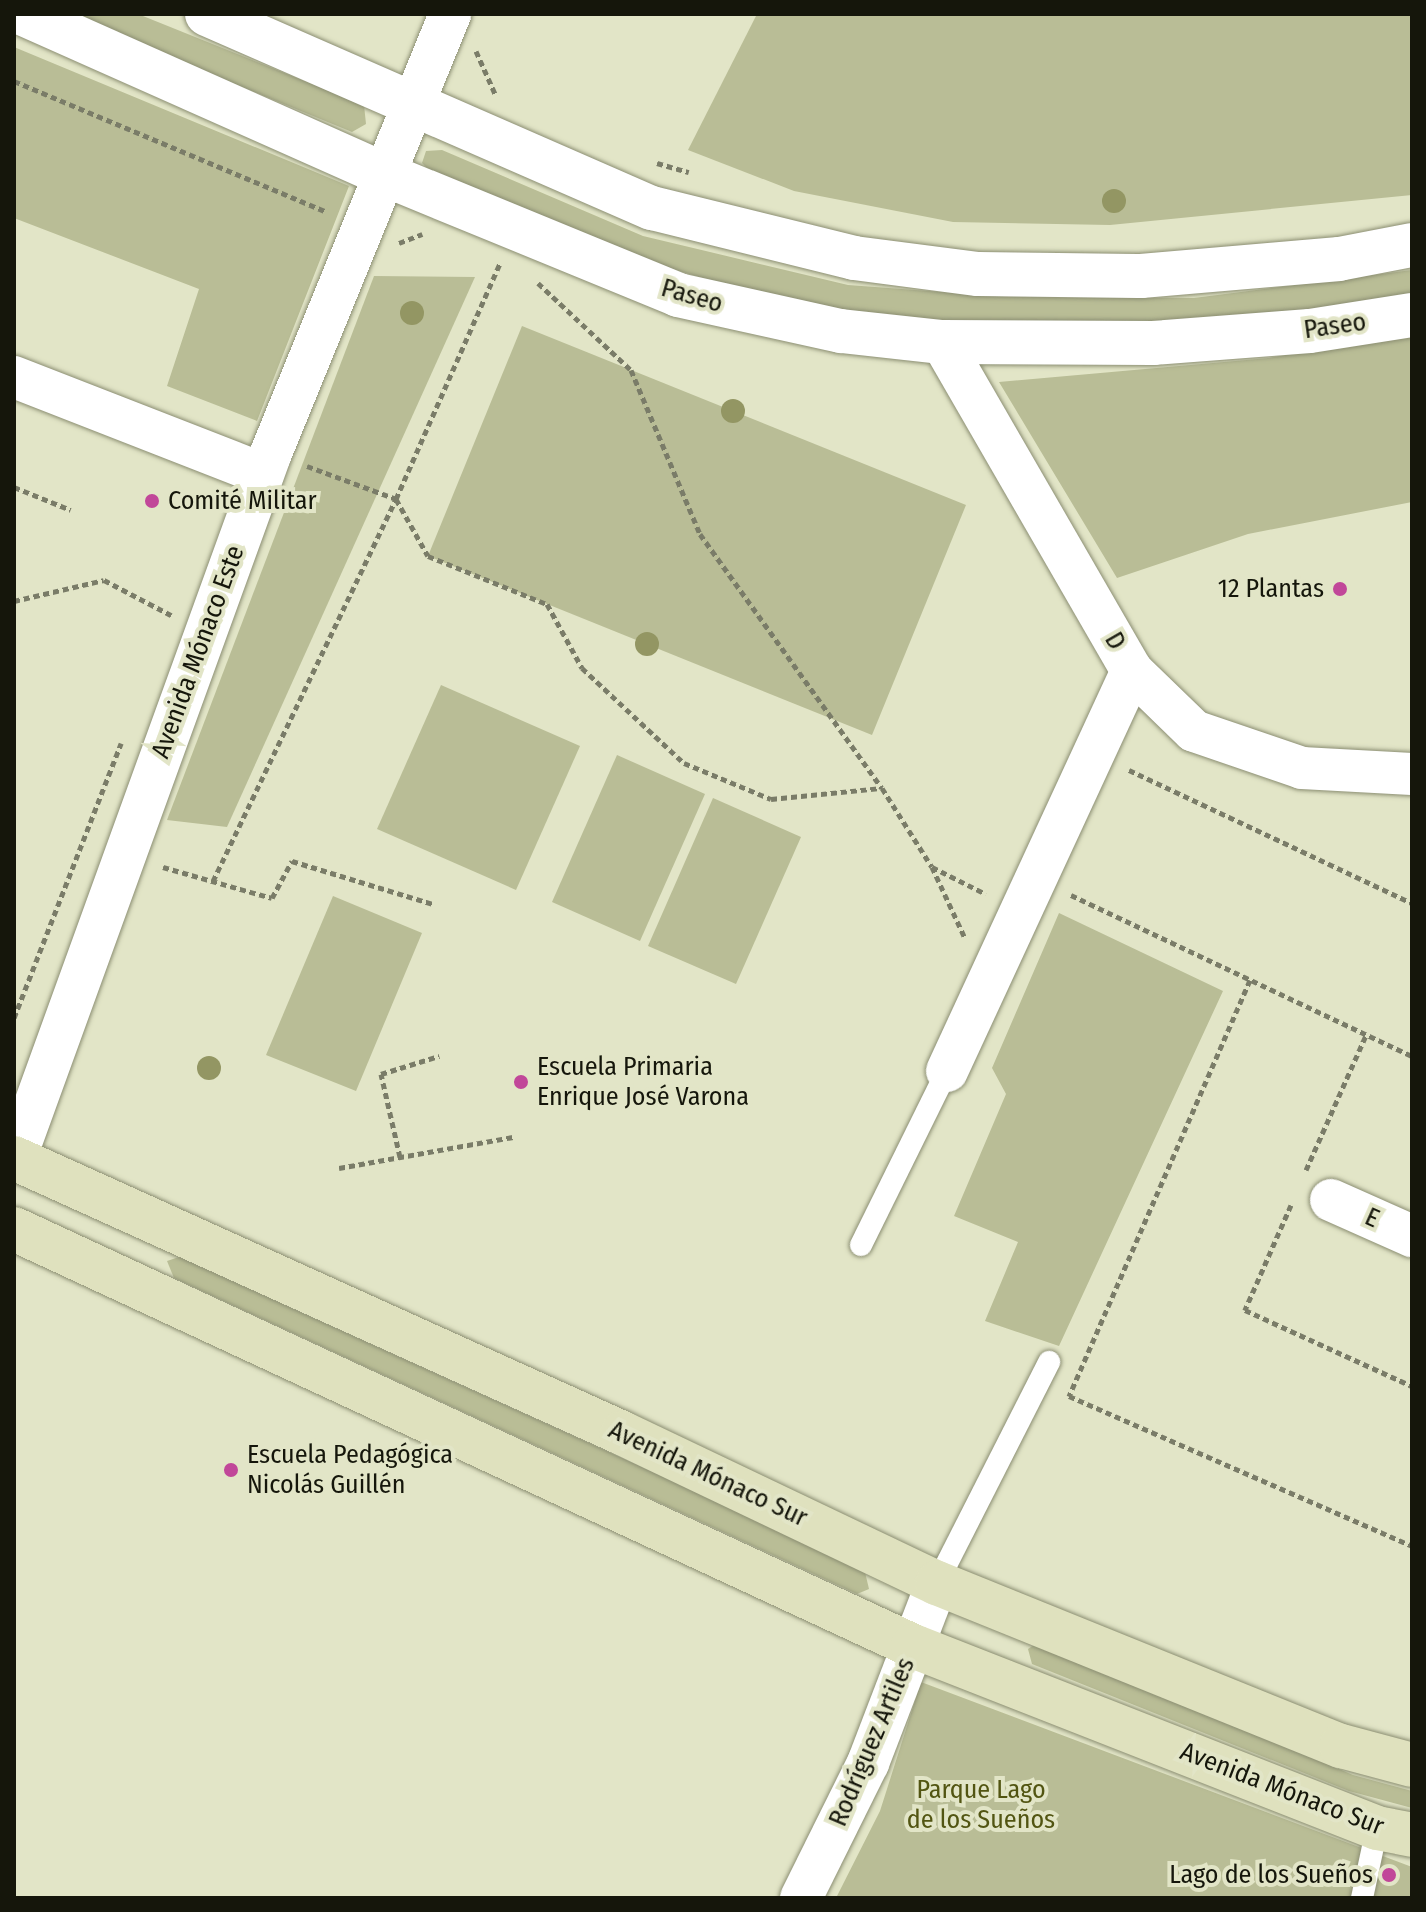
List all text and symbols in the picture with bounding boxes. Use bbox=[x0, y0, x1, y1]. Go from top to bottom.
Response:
street label: Paseo bbox=[658, 272, 726, 320]
street label: Paseo bbox=[1302, 306, 1368, 346]
place label: Comité Militar bbox=[168, 485, 317, 517]
marker: Comité Militar bbox=[143, 492, 161, 510]
street label: Avenida Mónaco Este bbox=[145, 541, 251, 763]
place label: 12 Plantas bbox=[1218, 573, 1324, 605]
marker: 12 Plantas bbox=[1331, 580, 1349, 598]
street label: D bbox=[1098, 627, 1132, 655]
place label: Escuela Primaria Enrique José Varona bbox=[537, 1051, 749, 1112]
marker: Escuela Primaria Enrique José Varona bbox=[512, 1073, 530, 1091]
street label: E bbox=[1360, 1201, 1384, 1235]
street label: Avenida Mónaco Sur bbox=[604, 1414, 812, 1534]
place label: Escuela Pedagógica Nicolás Guillén bbox=[247, 1439, 453, 1500]
marker: Escuela Pedagógica Nicolás Guillén bbox=[222, 1461, 240, 1479]
street label: Rodríguez Artiles bbox=[822, 1653, 922, 1831]
street label: Avenida Mónaco Sur bbox=[1176, 1736, 1388, 1842]
park label: Parque Lago de los Sueños bbox=[907, 1774, 1055, 1836]
place label: Lago de los Sueños bbox=[1169, 1859, 1373, 1891]
marker: Lago de los Sueños bbox=[1380, 1866, 1398, 1884]

